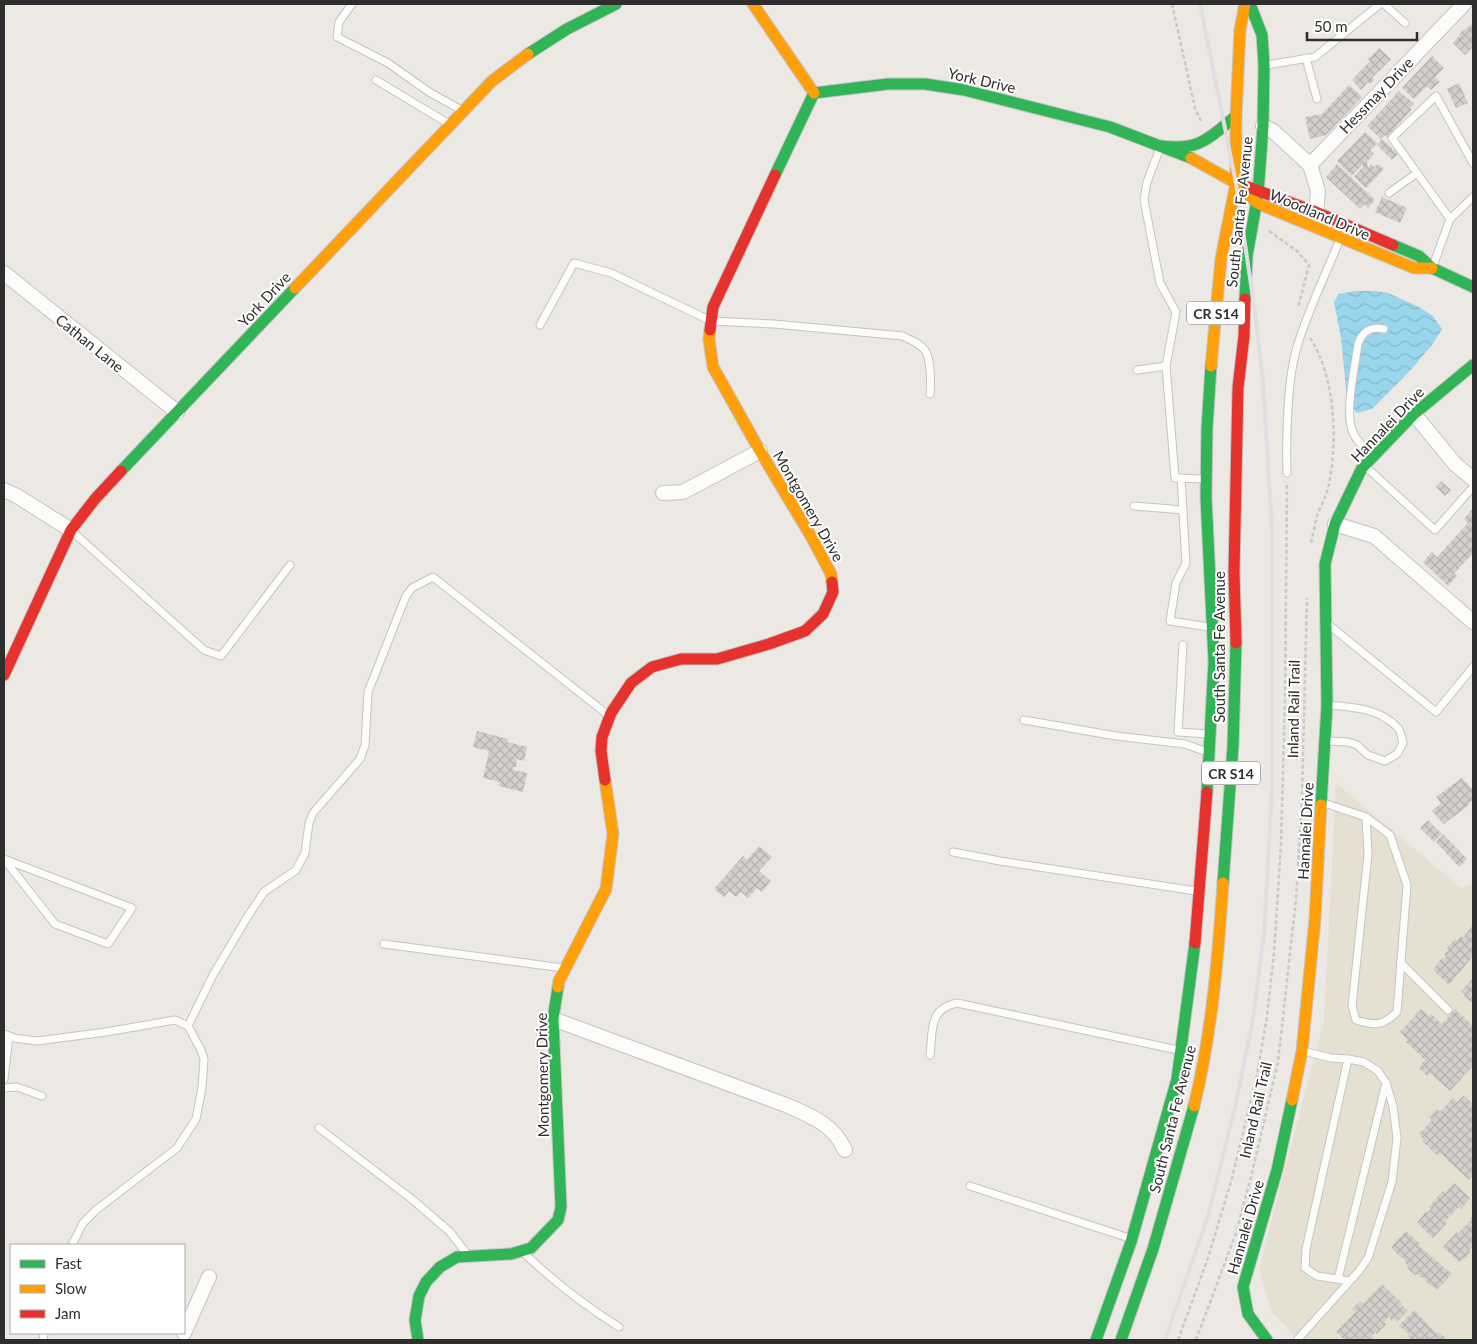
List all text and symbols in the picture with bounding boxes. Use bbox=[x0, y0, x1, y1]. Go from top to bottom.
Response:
scale bar bbox=[1307, 10, 1417, 42]
text: 50 m bbox=[1314, 17, 1348, 35]
street label: Hessmay Drive bbox=[1335, 53, 1417, 137]
street label: York Drive bbox=[946, 63, 1018, 97]
street label: South Santa Fe Avenue bbox=[1222, 136, 1256, 288]
street label: Woodland Drive bbox=[1267, 185, 1373, 243]
street label: York Drive bbox=[234, 268, 294, 330]
road number: CR S14 bbox=[1187, 302, 1245, 324]
street label: Cathan Lane bbox=[52, 310, 128, 376]
street label: Hannalei Drive bbox=[1347, 383, 1427, 465]
street label: Montgomery Drive bbox=[770, 447, 848, 565]
street label: South Santa Fe Avenue bbox=[1210, 571, 1228, 723]
street label: Inland Rail Trail bbox=[1283, 660, 1303, 758]
road number: CR S14 bbox=[1202, 761, 1260, 784]
street label: Hannalei Drive bbox=[1293, 782, 1317, 880]
street label: Montgomery Drive bbox=[532, 1012, 552, 1138]
street label: South Santa Fe Avenue bbox=[1145, 1043, 1199, 1195]
street label: Inland Rail Trail bbox=[1235, 1060, 1275, 1160]
street label: Hannalei Drive bbox=[1223, 1178, 1267, 1276]
legend bbox=[10, 1244, 185, 1334]
text: Fast bbox=[55, 1254, 82, 1272]
text: Slow bbox=[55, 1279, 87, 1297]
text: Jam bbox=[55, 1304, 81, 1322]

